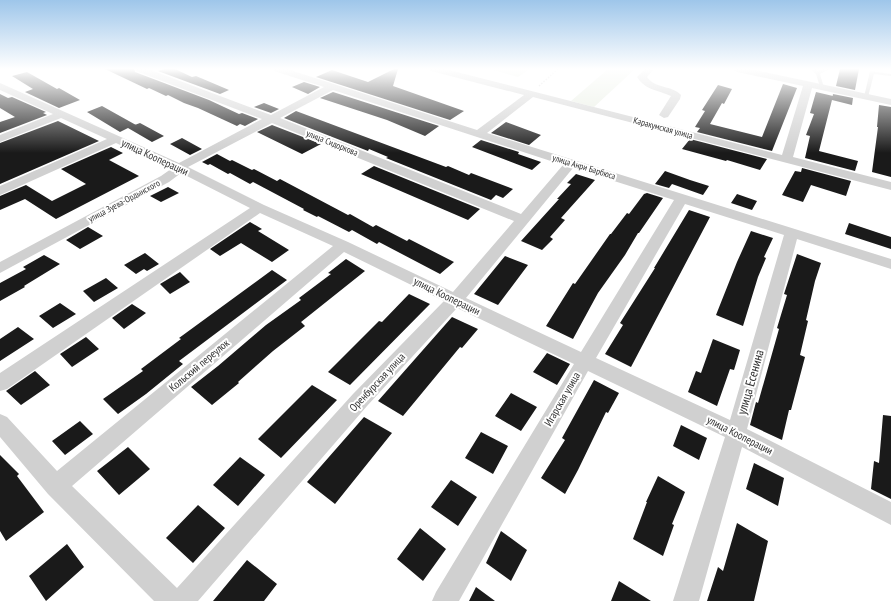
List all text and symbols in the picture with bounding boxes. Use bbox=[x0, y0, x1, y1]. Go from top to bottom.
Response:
street label: Каракумская улица bbox=[632, 114, 694, 141]
street label: улица Сидоркова bbox=[305, 127, 360, 158]
street label: улица Кооперации bbox=[119, 135, 191, 179]
street label: улица Анри Барбюса bbox=[551, 152, 617, 181]
street label: улица Зуева-Ордынского bbox=[86, 177, 162, 224]
street label: улица Кооперации bbox=[411, 274, 483, 318]
street label: Кольский переулок bbox=[166, 335, 233, 394]
street label: улица Есенина bbox=[733, 348, 768, 417]
street label: Оренбурская улица bbox=[346, 350, 408, 414]
street label: Игарская улица bbox=[541, 369, 583, 429]
street label: улица Кооперации bbox=[705, 412, 776, 458]

